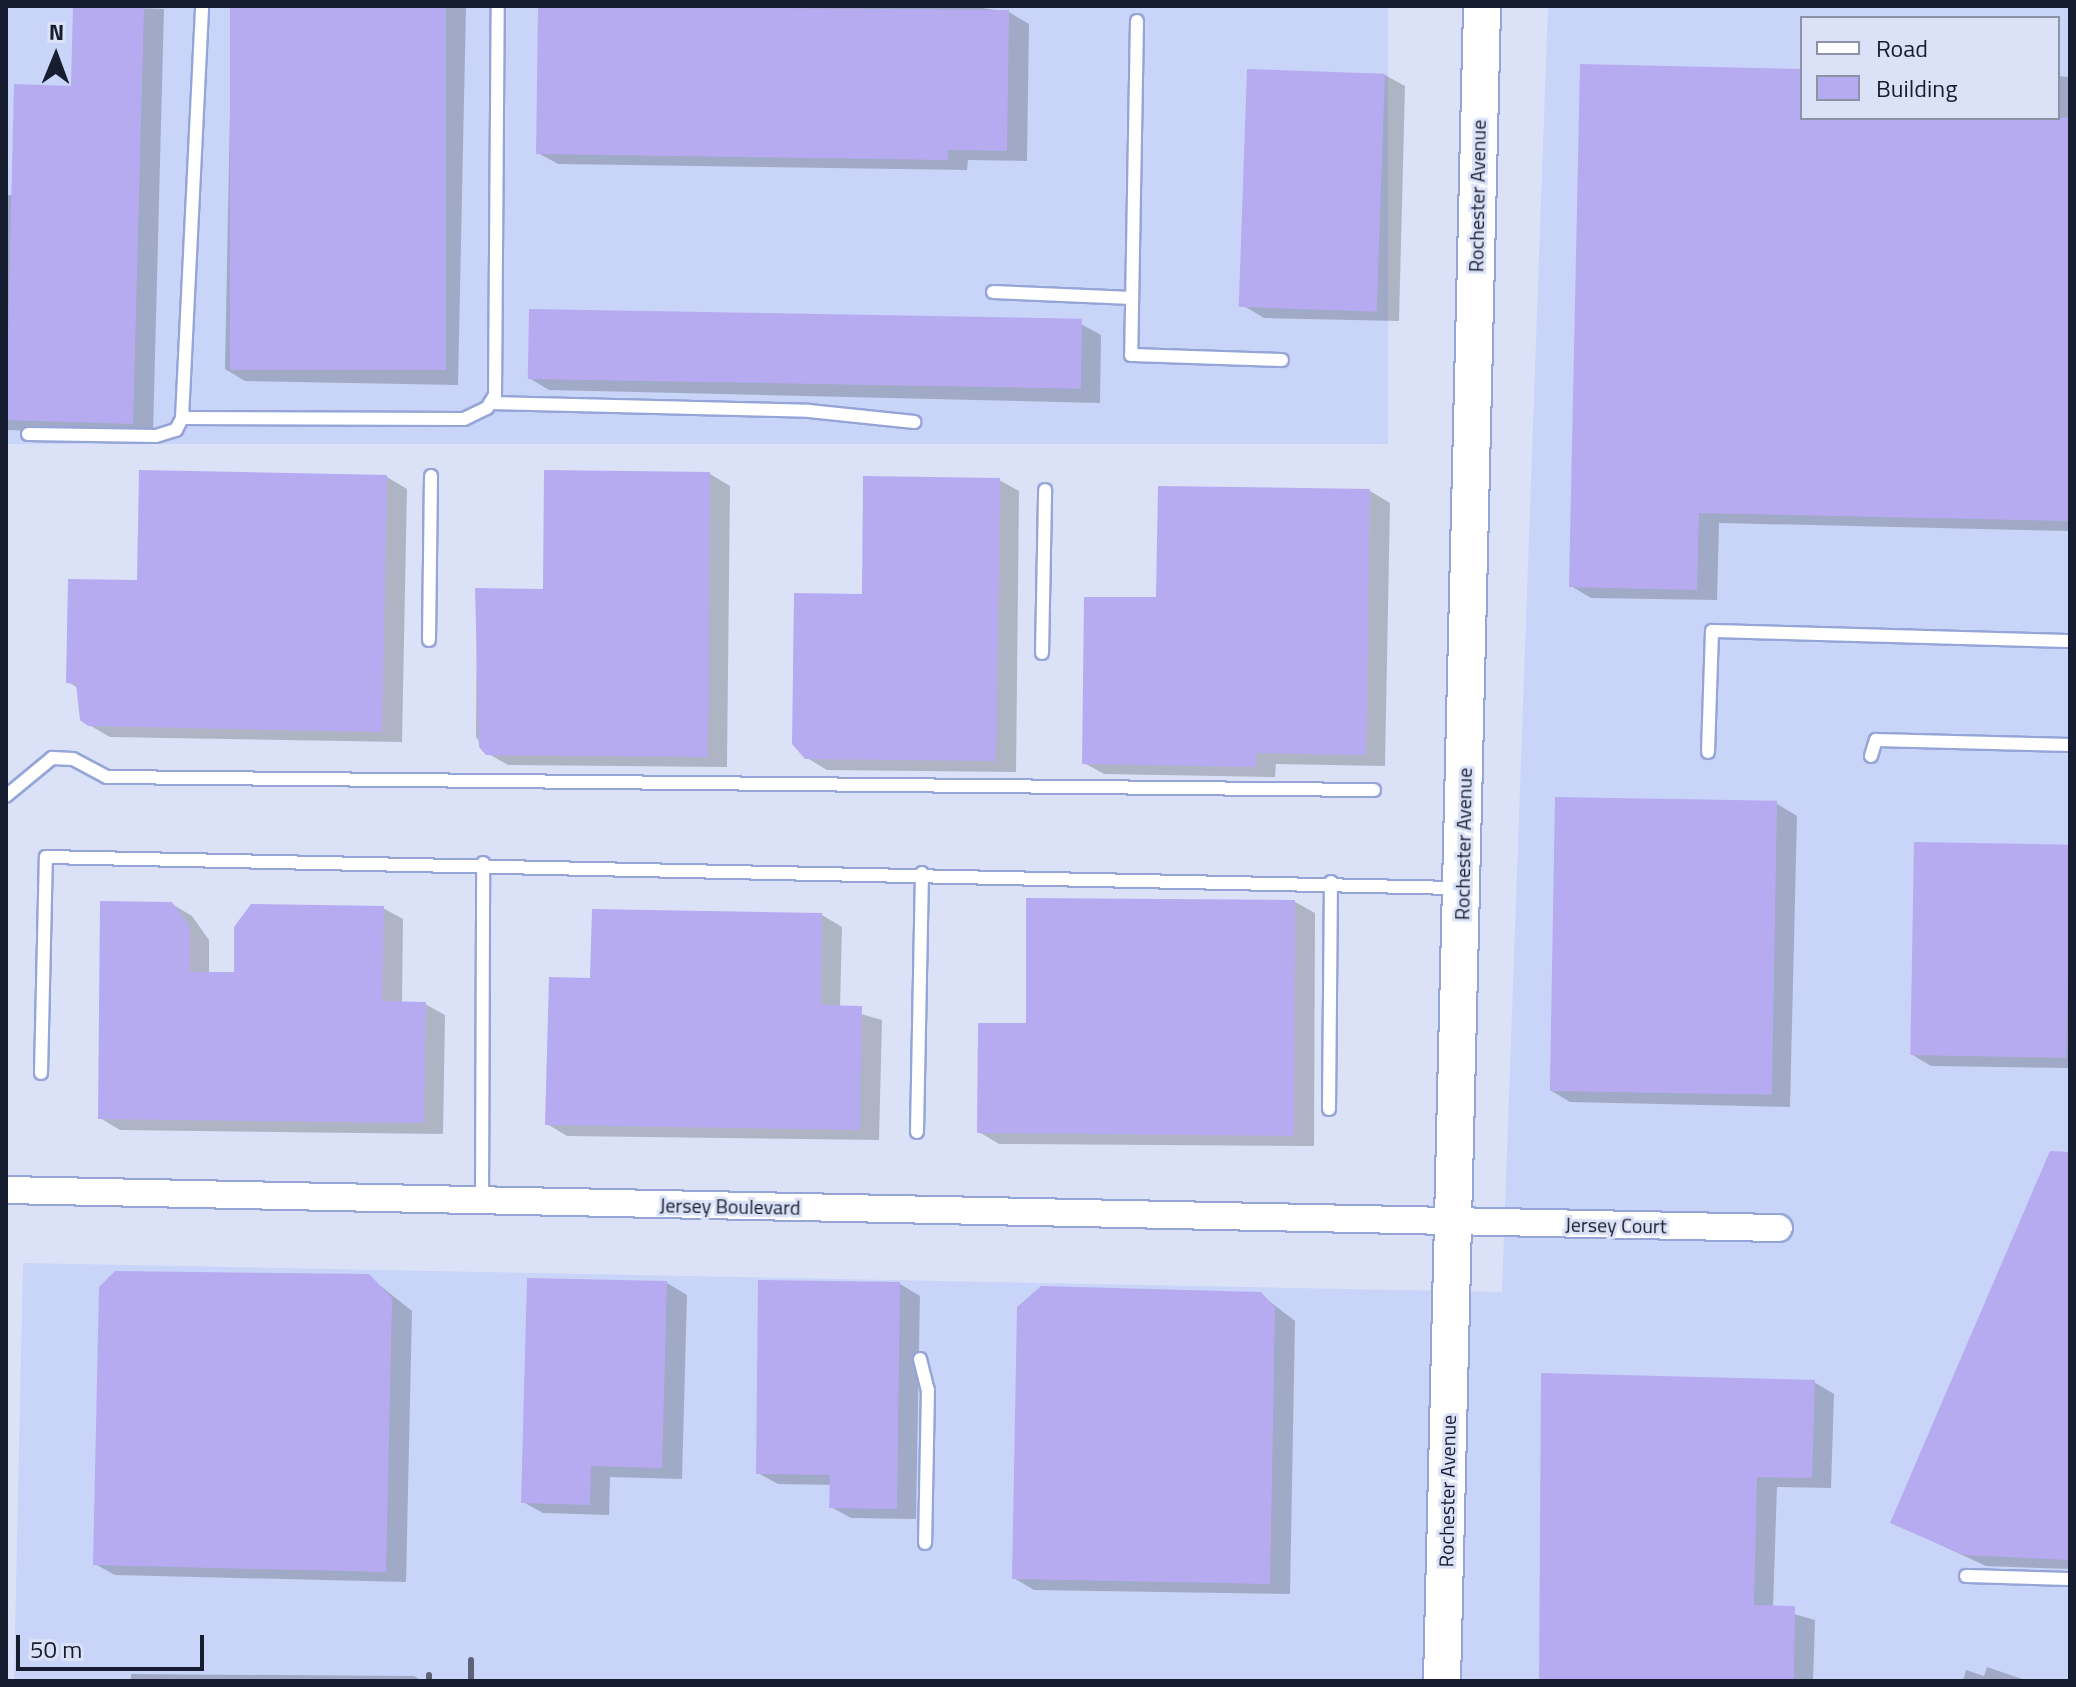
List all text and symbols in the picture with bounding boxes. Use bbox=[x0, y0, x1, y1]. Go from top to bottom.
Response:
text: N bbox=[48, 15, 64, 49]
north arrow bbox=[16, 16, 96, 96]
legend bbox=[1800, 16, 2060, 120]
text: Road bbox=[1876, 30, 1928, 66]
text: Building bbox=[1876, 70, 1958, 106]
street label: Rochester Avenue bbox=[1464, 120, 1490, 272]
street label: Rochester Avenue bbox=[1450, 768, 1476, 920]
street label: Jersey Boulevard bbox=[659, 1193, 801, 1219]
street label: Jersey Court bbox=[1565, 1212, 1667, 1238]
street label: Rochester Avenue bbox=[1434, 1415, 1460, 1567]
scale bar bbox=[20, 1619, 208, 1669]
text: 50 m bbox=[30, 1631, 82, 1667]

